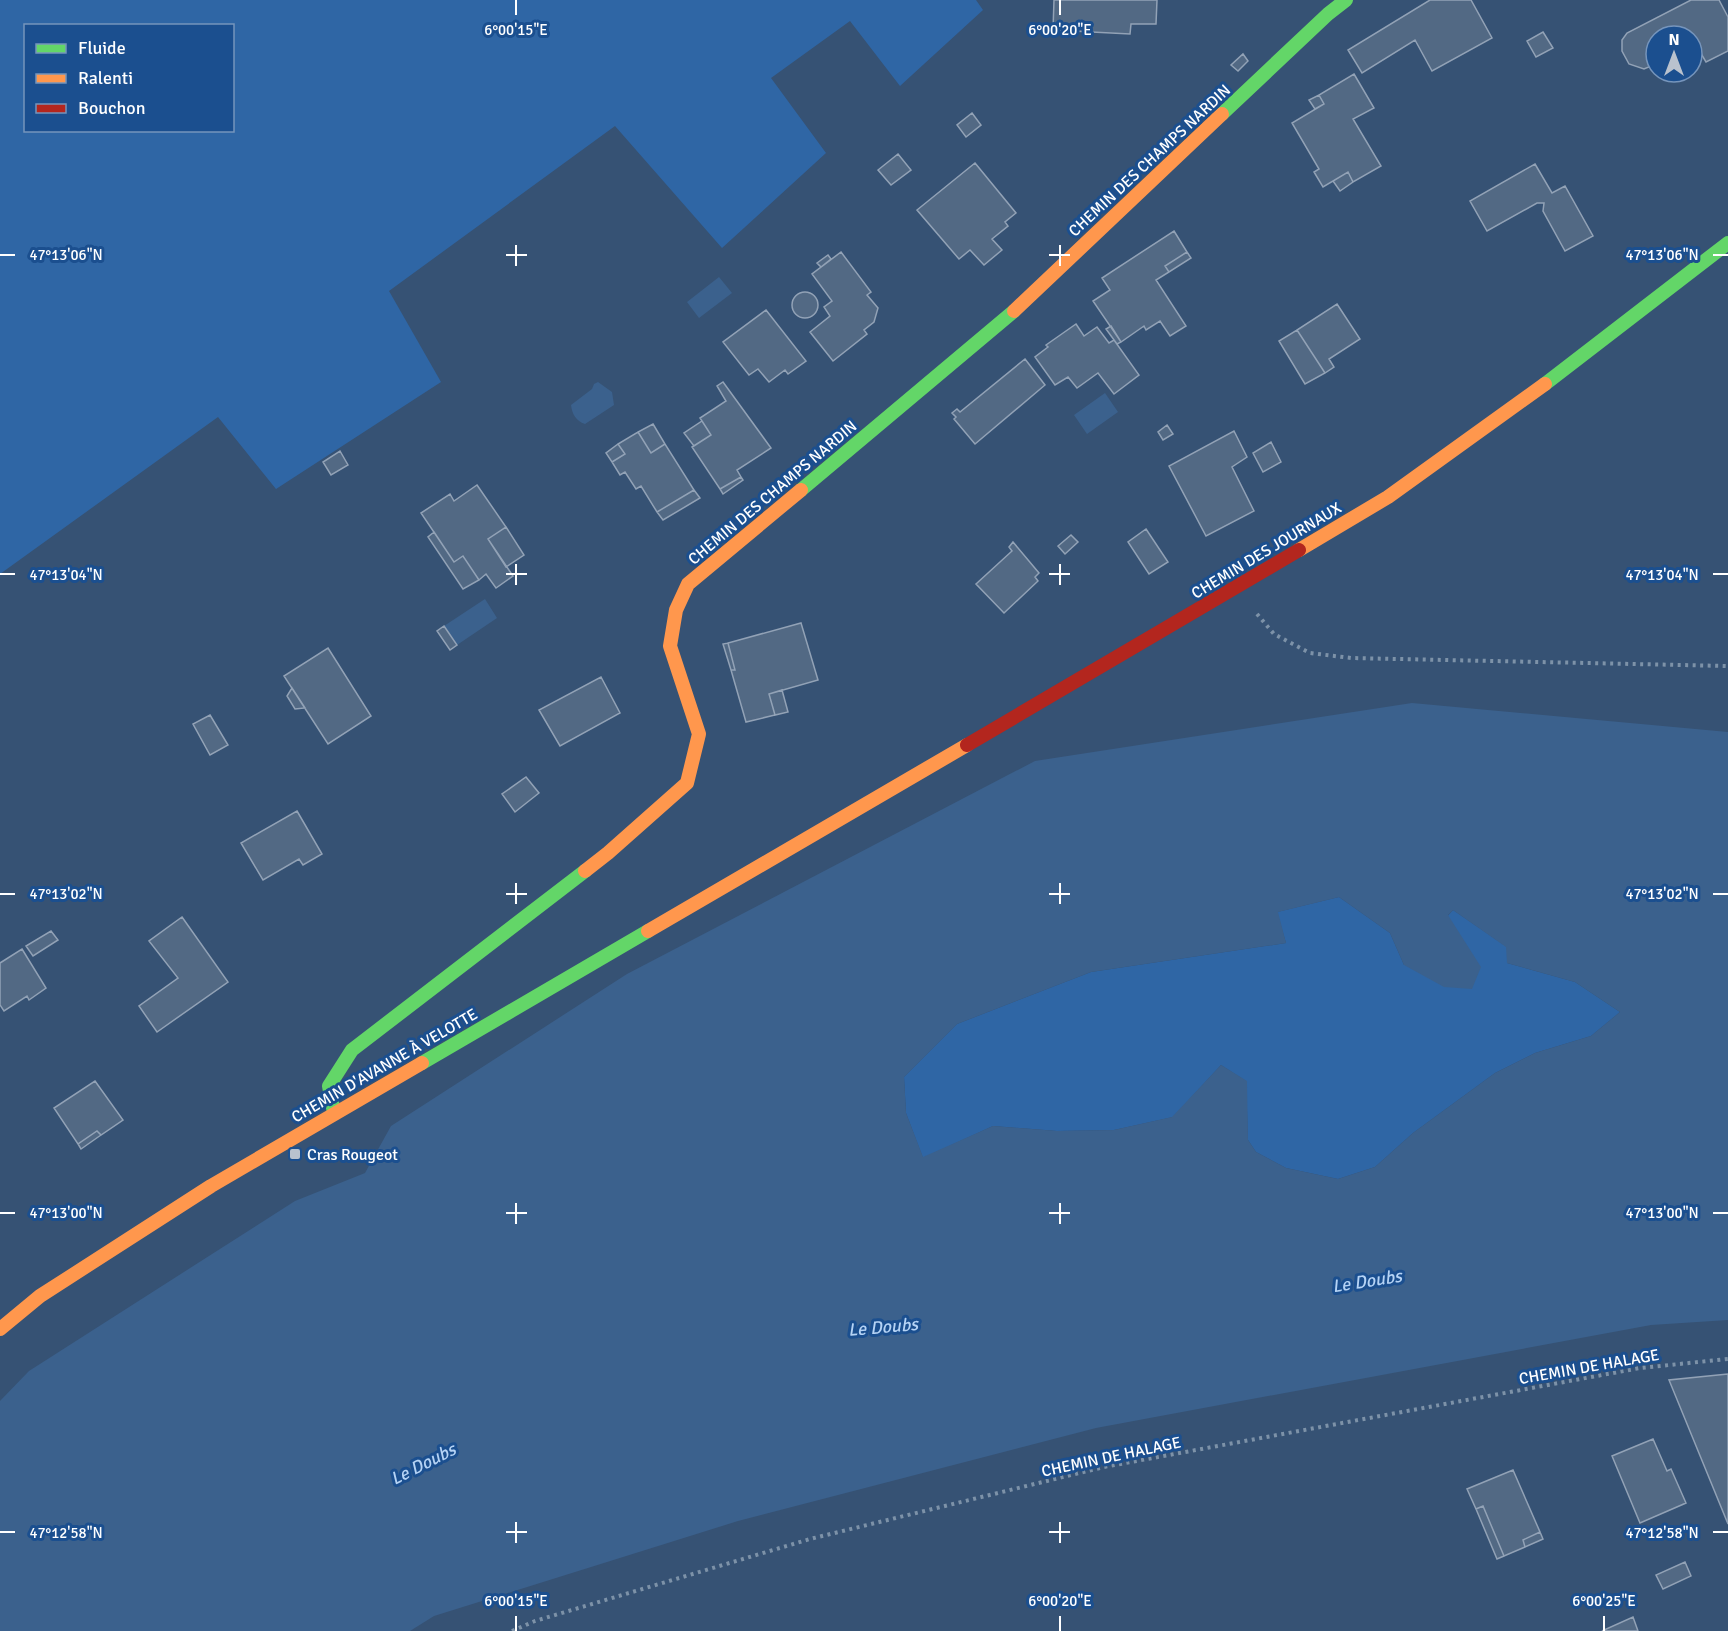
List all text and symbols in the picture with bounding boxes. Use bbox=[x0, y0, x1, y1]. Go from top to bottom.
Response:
text: 6°00'15"E bbox=[484, 21, 548, 39]
text: 6°00'20"E bbox=[1028, 21, 1092, 39]
legend bbox=[24, 24, 234, 132]
north arrow bbox=[1644, 24, 1704, 84]
text: N bbox=[1668, 30, 1680, 50]
text: Fluide bbox=[78, 37, 126, 59]
text: Ralenti bbox=[78, 67, 133, 89]
street label: CHEMIN DES CHAMPS NARDIN bbox=[1065, 80, 1235, 241]
text: Bouchon bbox=[78, 97, 146, 119]
text: 47°13'06"N bbox=[29, 246, 103, 264]
text: 47°13'06"N bbox=[1625, 246, 1699, 264]
street label: CHEMIN DES CHAMPS NARDIN bbox=[684, 416, 861, 569]
street label: CHEMIN DES JOURNAUX bbox=[1188, 498, 1346, 604]
text: 47°13'04"N bbox=[29, 566, 103, 584]
text: 47°13'04"N bbox=[1625, 566, 1699, 584]
text: 47°13'02"N bbox=[29, 885, 103, 903]
text: 47°13'02"N bbox=[1625, 885, 1699, 903]
street label: CHEMIN D'AVANNE À VELOTTE bbox=[288, 1004, 481, 1127]
place label: Cras Rougeot bbox=[307, 1145, 398, 1165]
marker: Cras Rougeot bbox=[288, 1147, 302, 1161]
text: 47°13'00"N bbox=[29, 1204, 103, 1222]
text: 47°13'00"N bbox=[1625, 1204, 1699, 1222]
water label: Le Doubs bbox=[1331, 1264, 1405, 1297]
water label: Le Doubs bbox=[847, 1313, 921, 1341]
street label: CHEMIN DE HALAGE bbox=[1517, 1345, 1661, 1389]
street label: CHEMIN DE HALAGE bbox=[1040, 1432, 1183, 1482]
water label: Le Doubs bbox=[387, 1437, 461, 1490]
text: 47°12'58"N bbox=[29, 1524, 103, 1542]
text: 47°12'58"N bbox=[1625, 1524, 1699, 1542]
text: 6°00'15"E bbox=[484, 1592, 548, 1610]
text: 6°00'20"E bbox=[1028, 1592, 1092, 1610]
text: 6°00'25"E bbox=[1572, 1592, 1636, 1610]

